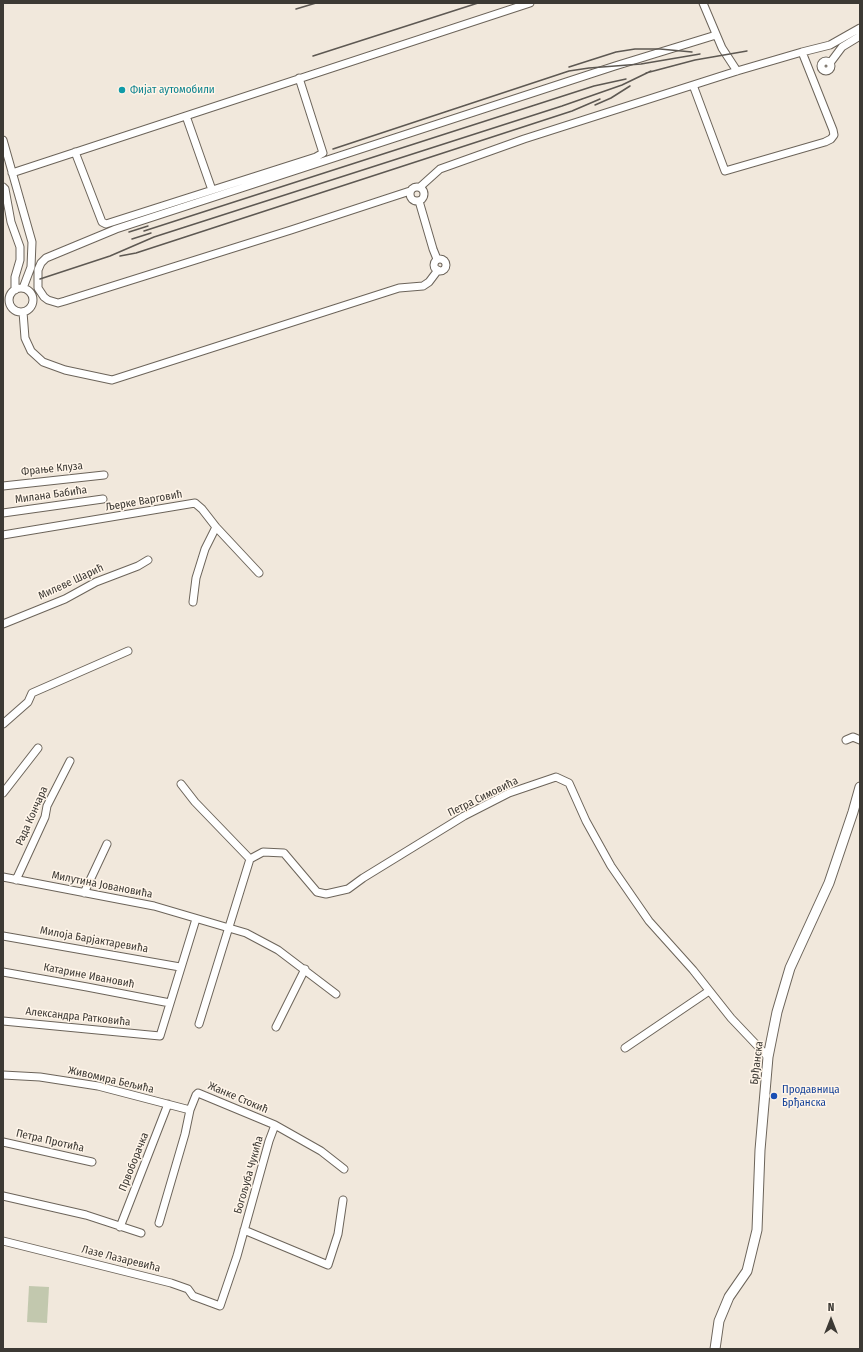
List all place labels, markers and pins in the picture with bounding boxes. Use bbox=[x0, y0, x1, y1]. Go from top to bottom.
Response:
place label: Фијат аутомобили bbox=[130, 83, 215, 97]
marker: Фијат аутомобили bbox=[117, 85, 127, 95]
place label: Продавница Брђанска bbox=[782, 1083, 840, 1109]
marker: Продавница Брђанска bbox=[769, 1091, 779, 1101]

